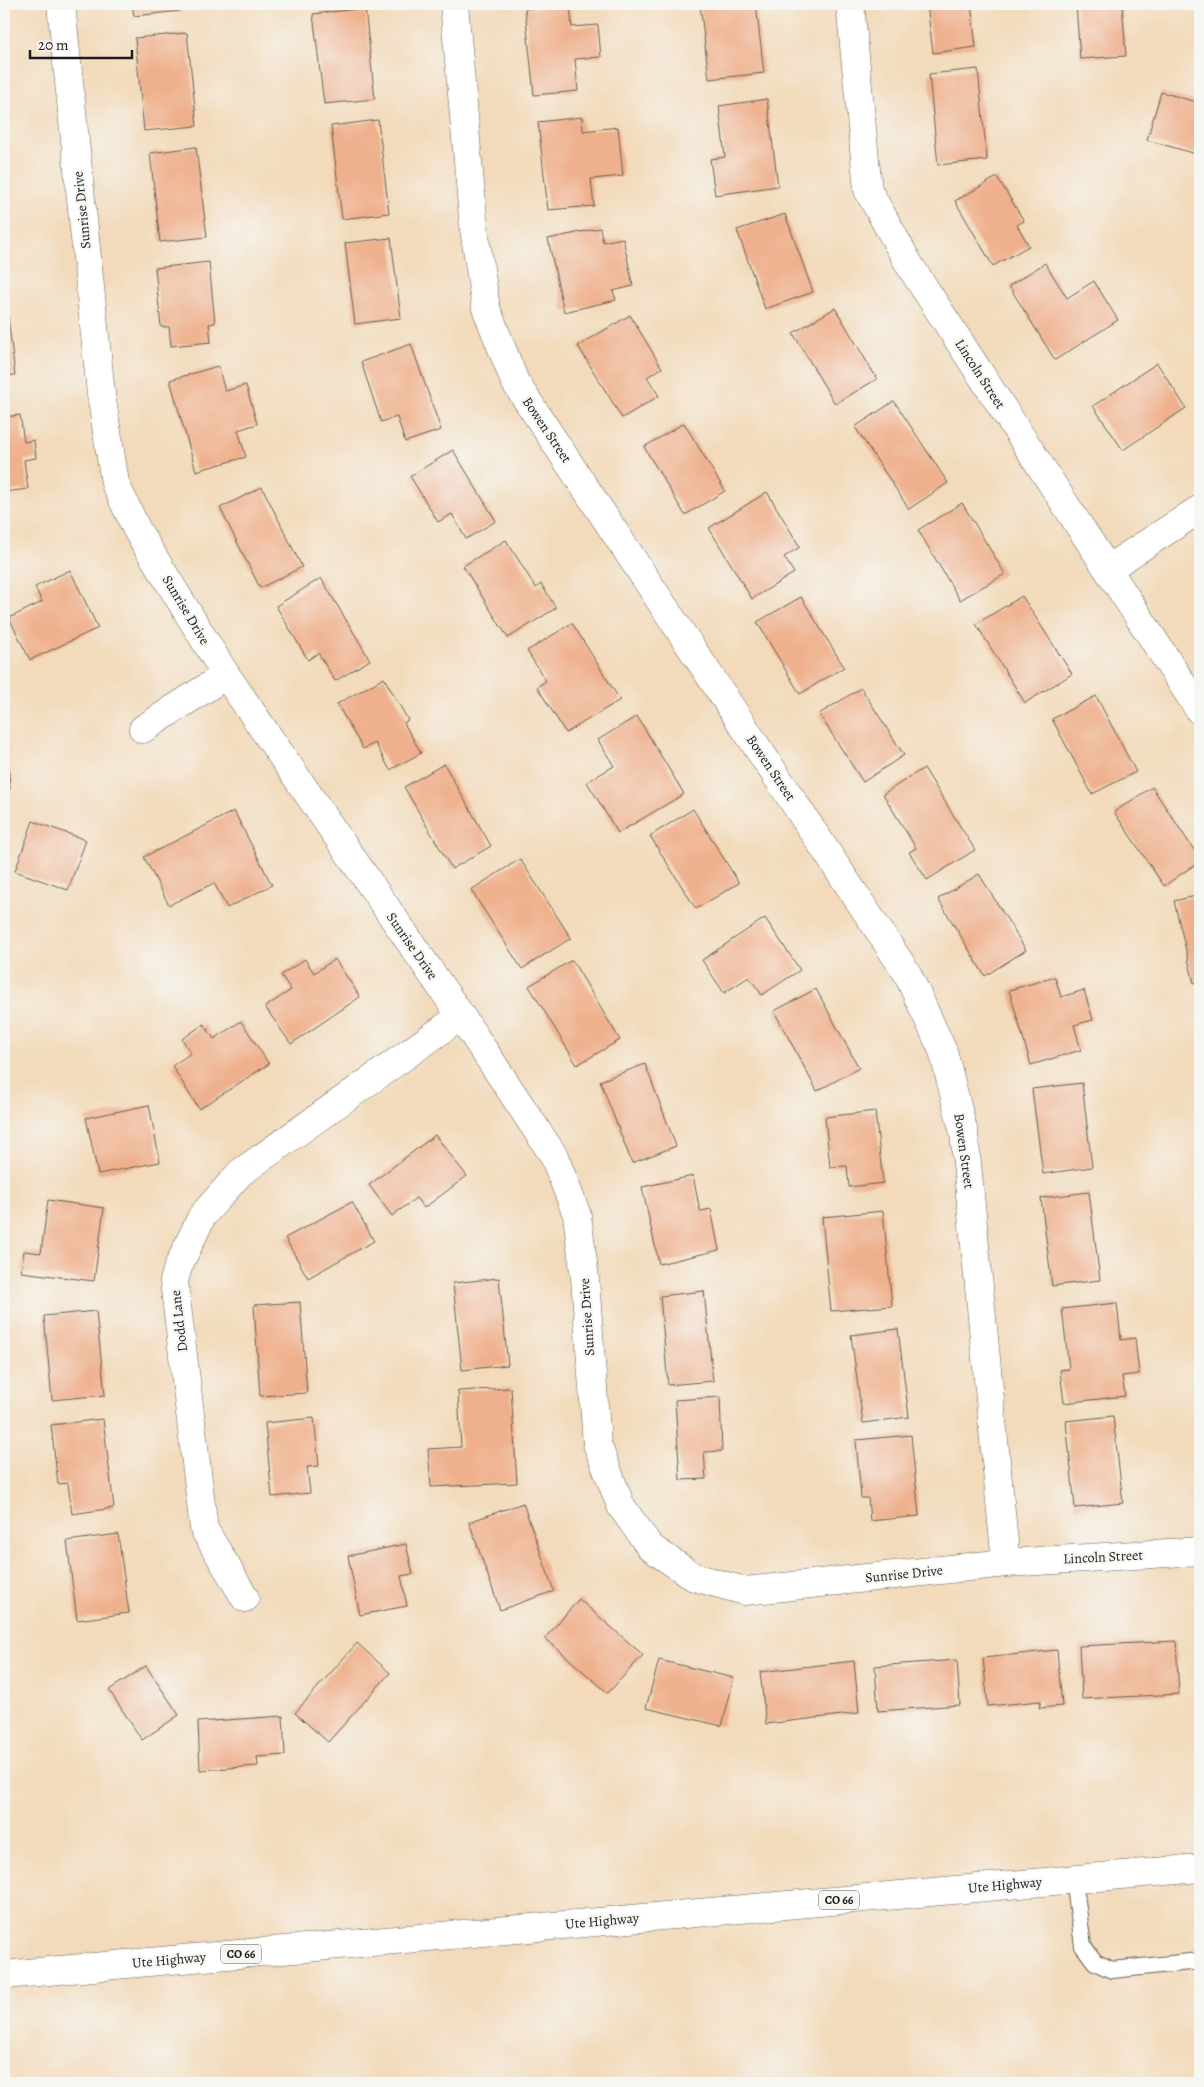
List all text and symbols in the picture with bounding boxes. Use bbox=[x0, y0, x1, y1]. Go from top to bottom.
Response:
scale bar bbox=[30, 28, 132, 60]
text: 20 m bbox=[38, 35, 69, 55]
street label: Sunrise Drive bbox=[68, 170, 96, 250]
street label: Lincoln Street bbox=[950, 335, 1010, 413]
street label: Bowen Street bbox=[518, 393, 576, 467]
street label: Sunrise Drive bbox=[158, 572, 214, 648]
street label: Bowen Street bbox=[742, 731, 800, 805]
street label: Sunrise Drive bbox=[382, 909, 442, 983]
street label: Bowen Street bbox=[949, 1112, 979, 1190]
street label: Sunrise Drive bbox=[575, 1277, 599, 1357]
street label: Dodd Lane bbox=[166, 1289, 192, 1353]
street label: Lincoln Street bbox=[1063, 1545, 1144, 1569]
street label: Sunrise Drive bbox=[864, 1560, 944, 1588]
street label: Ute Highway bbox=[967, 1872, 1043, 1898]
road number: CO 66 bbox=[819, 1890, 859, 1910]
street label: Ute Highway bbox=[564, 1908, 640, 1934]
road number: CO 66 bbox=[221, 1945, 261, 1964]
street label: Ute Highway bbox=[131, 1947, 207, 1973]

